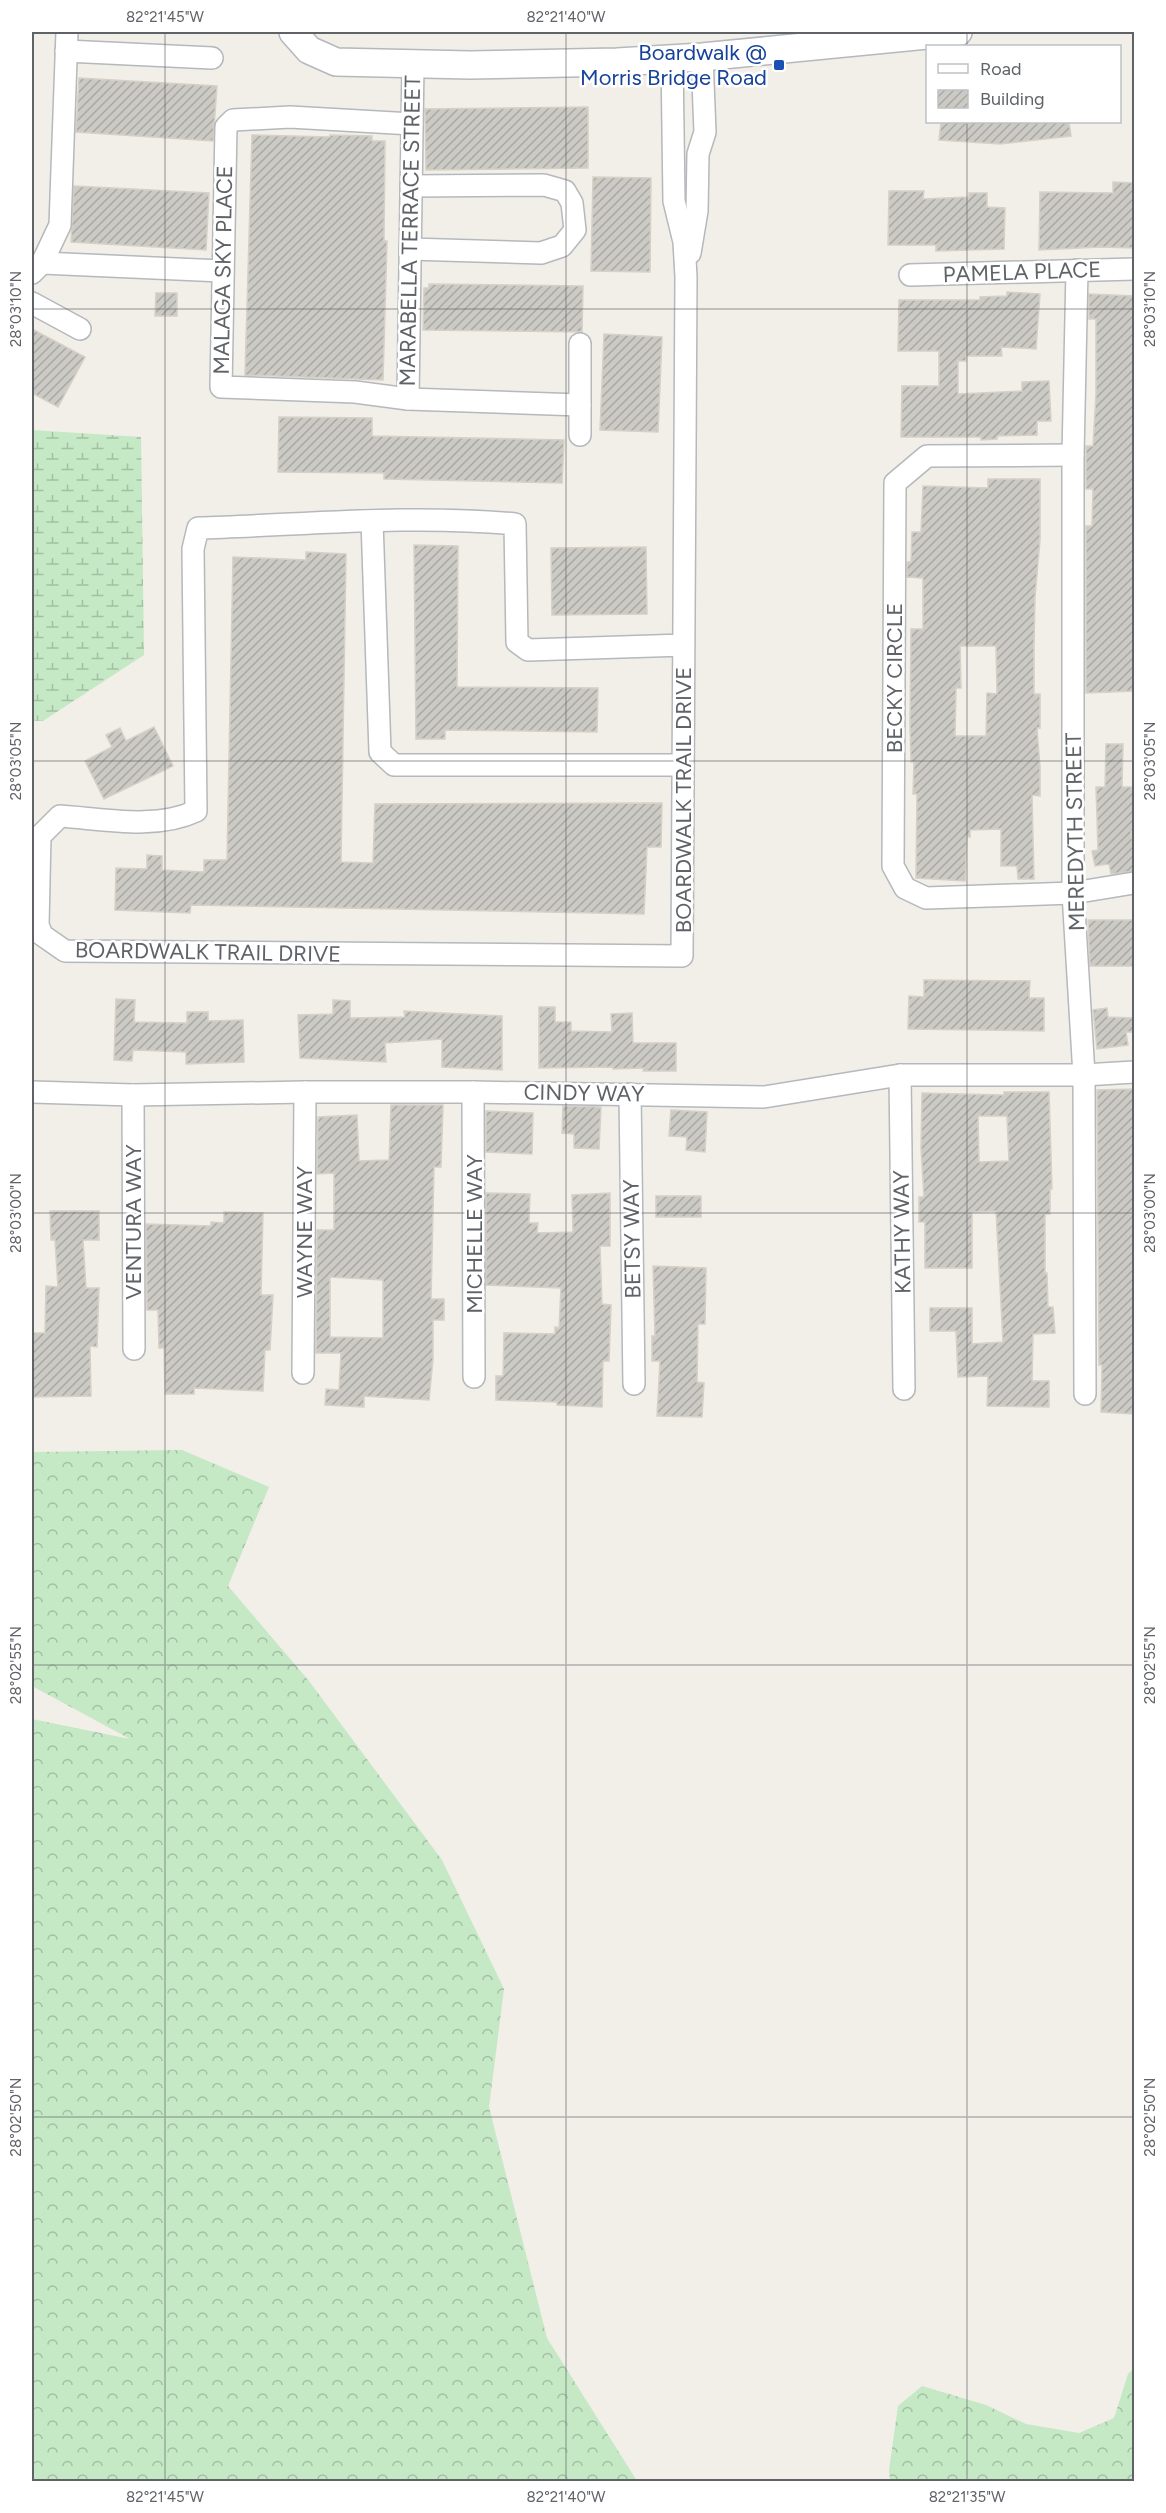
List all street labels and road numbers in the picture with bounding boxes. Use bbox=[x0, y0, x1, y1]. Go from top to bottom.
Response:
street label: MARABELLA TERRACE STREET bbox=[394, 75, 426, 387]
street label: MALAGA SKY PLACE bbox=[208, 165, 238, 375]
street label: PAMELA PLACE bbox=[942, 256, 1102, 288]
street label: BECKY CIRCLE bbox=[881, 603, 908, 753]
street label: BOARDWALK TRAIL DRIVE bbox=[670, 667, 697, 933]
street label: MEREDYTH STREET bbox=[1060, 733, 1090, 931]
street label: BOARDWALK TRAIL DRIVE bbox=[75, 936, 341, 968]
street label: CINDY WAY bbox=[523, 1078, 645, 1108]
street label: VENTURA WAY bbox=[120, 1144, 147, 1300]
street label: MICHELLE WAY bbox=[461, 1153, 488, 1314]
street label: WAYNE WAY bbox=[291, 1165, 318, 1298]
street label: KATHY WAY bbox=[887, 1169, 917, 1294]
street label: BETSY WAY bbox=[617, 1178, 647, 1299]

